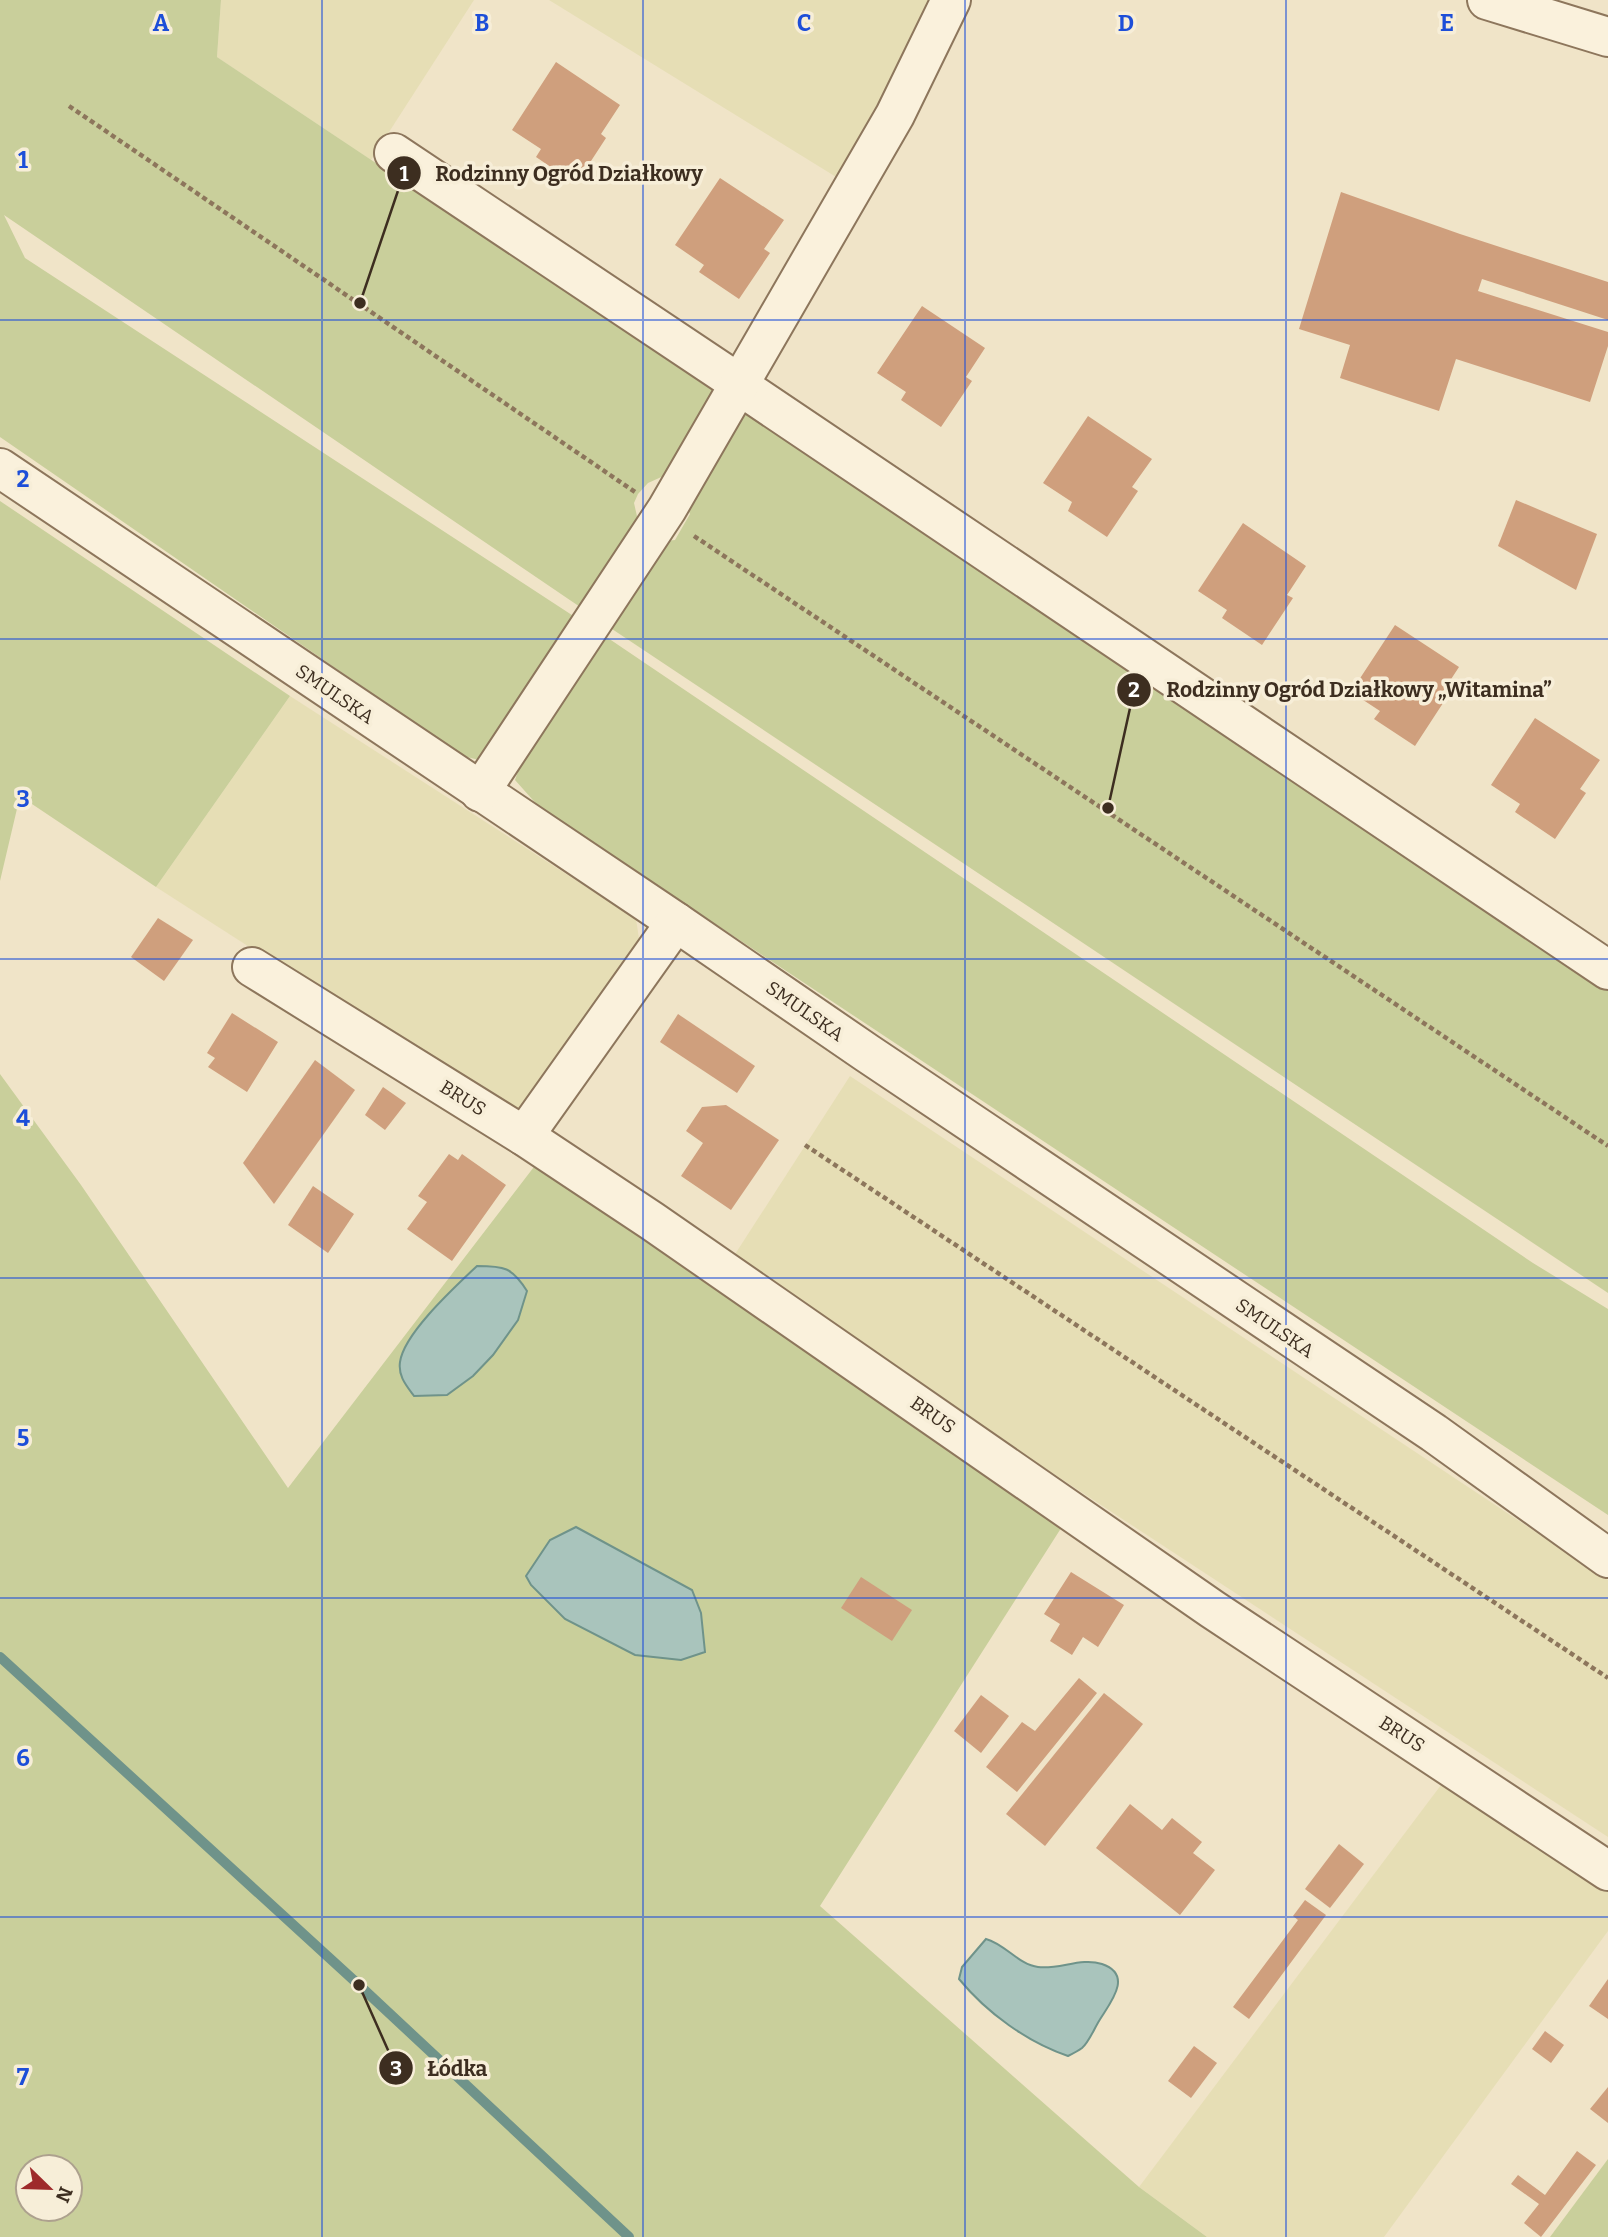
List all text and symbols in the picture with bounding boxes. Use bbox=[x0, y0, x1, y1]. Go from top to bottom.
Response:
text: A bbox=[153, 9, 170, 37]
text: B bbox=[475, 9, 489, 37]
text: C bbox=[797, 9, 811, 37]
text: D bbox=[1118, 9, 1134, 37]
text: E bbox=[1440, 9, 1454, 37]
text: 1 bbox=[18, 146, 28, 174]
callout: Rodzinny Ogród Działkowy bbox=[386, 152, 717, 194]
text: 1 bbox=[399, 161, 409, 187]
text: Rodzinny Ogród Działkowy bbox=[435, 161, 703, 187]
text: 2 bbox=[17, 465, 30, 493]
street label: SMULSKA bbox=[291, 659, 379, 729]
callout: Rodzinny Ogród Działkowy „Witamina” bbox=[1117, 669, 1565, 711]
text: 2 bbox=[1128, 677, 1140, 703]
text: Rodzinny Ogród Działkowy „Witamina” bbox=[1166, 677, 1552, 703]
text: 3 bbox=[16, 785, 30, 813]
street label: SMULSKA bbox=[762, 976, 849, 1046]
street label: BRUS bbox=[436, 1075, 490, 1121]
text: 4 bbox=[16, 1104, 30, 1132]
street label: SMULSKA bbox=[1231, 1293, 1319, 1363]
street label: BRUS bbox=[906, 1391, 960, 1439]
text: 5 bbox=[17, 1424, 29, 1452]
street label: BRUS bbox=[1375, 1711, 1429, 1757]
text: 6 bbox=[16, 1744, 30, 1772]
callout: Łódka bbox=[378, 2047, 502, 2089]
text: 3 bbox=[390, 2056, 402, 2082]
text: Łódka bbox=[427, 2056, 488, 2082]
text: 7 bbox=[17, 2063, 30, 2091]
north arrow bbox=[14, 2153, 84, 2223]
text: N bbox=[51, 2183, 78, 2206]

